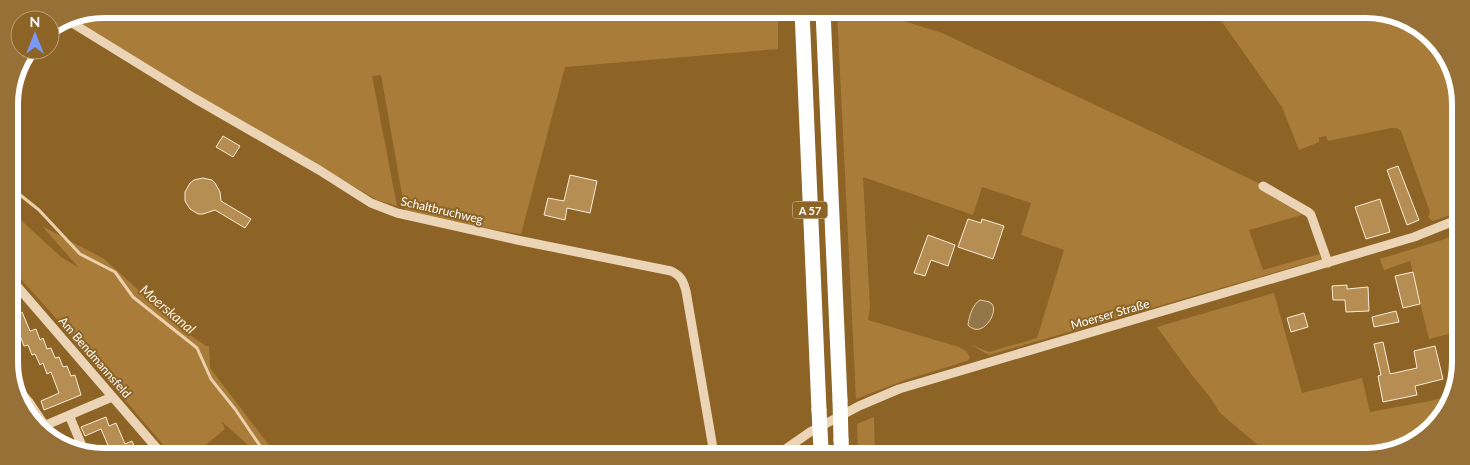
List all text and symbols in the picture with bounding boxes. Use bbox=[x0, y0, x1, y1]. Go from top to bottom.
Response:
north arrow bbox=[10, 10, 60, 60]
text: N bbox=[30, 13, 40, 30]
street label: Schaltbruchweg bbox=[399, 193, 485, 227]
road number: A 57 bbox=[792, 202, 828, 218]
water label: Moerskanal bbox=[137, 281, 199, 337]
street label: Moerser Straße bbox=[1069, 296, 1151, 332]
street label: Am Bendmannsfeld bbox=[56, 313, 134, 401]

